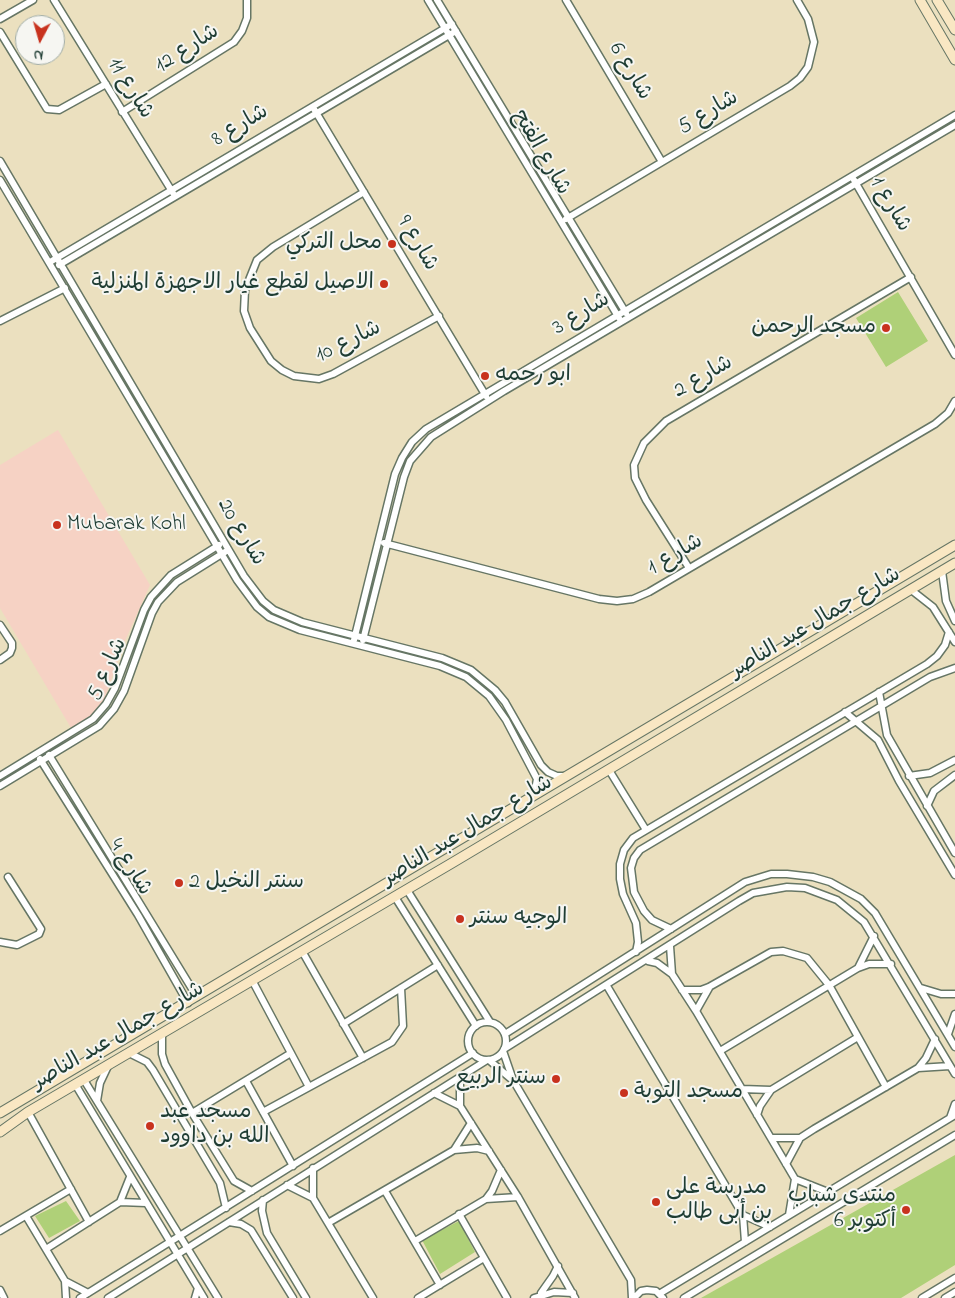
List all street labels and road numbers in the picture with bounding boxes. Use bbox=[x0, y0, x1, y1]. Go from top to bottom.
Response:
street label: شارع 12 bbox=[151, 20, 225, 80]
street label: شارع 6 bbox=[602, 38, 656, 106]
street label: شارع 11 bbox=[100, 54, 158, 124]
street label: شارع 5 bbox=[674, 86, 744, 142]
street label: شارع 8 bbox=[208, 100, 274, 154]
street label: شارع الفتح bbox=[505, 106, 575, 200]
street label: شارع 1 bbox=[862, 172, 916, 238]
street label: شارع 9 bbox=[389, 212, 443, 276]
street label: شارع 3 bbox=[549, 288, 615, 342]
street label: شارع 10 bbox=[312, 316, 386, 370]
street label: شارع 2 bbox=[670, 351, 738, 405]
street label: شارع 20 bbox=[210, 495, 270, 571]
street label: شارع 1 bbox=[643, 529, 709, 583]
street label: شارع جمال عبد الناصر bbox=[726, 563, 906, 685]
street label: شارع 5 bbox=[84, 635, 134, 705]
street label: شارع جمال عبد الناصر bbox=[378, 771, 558, 893]
street label: شارع 4 bbox=[101, 835, 157, 901]
street label: شارع جمال عبد الناصر bbox=[28, 977, 210, 1097]

